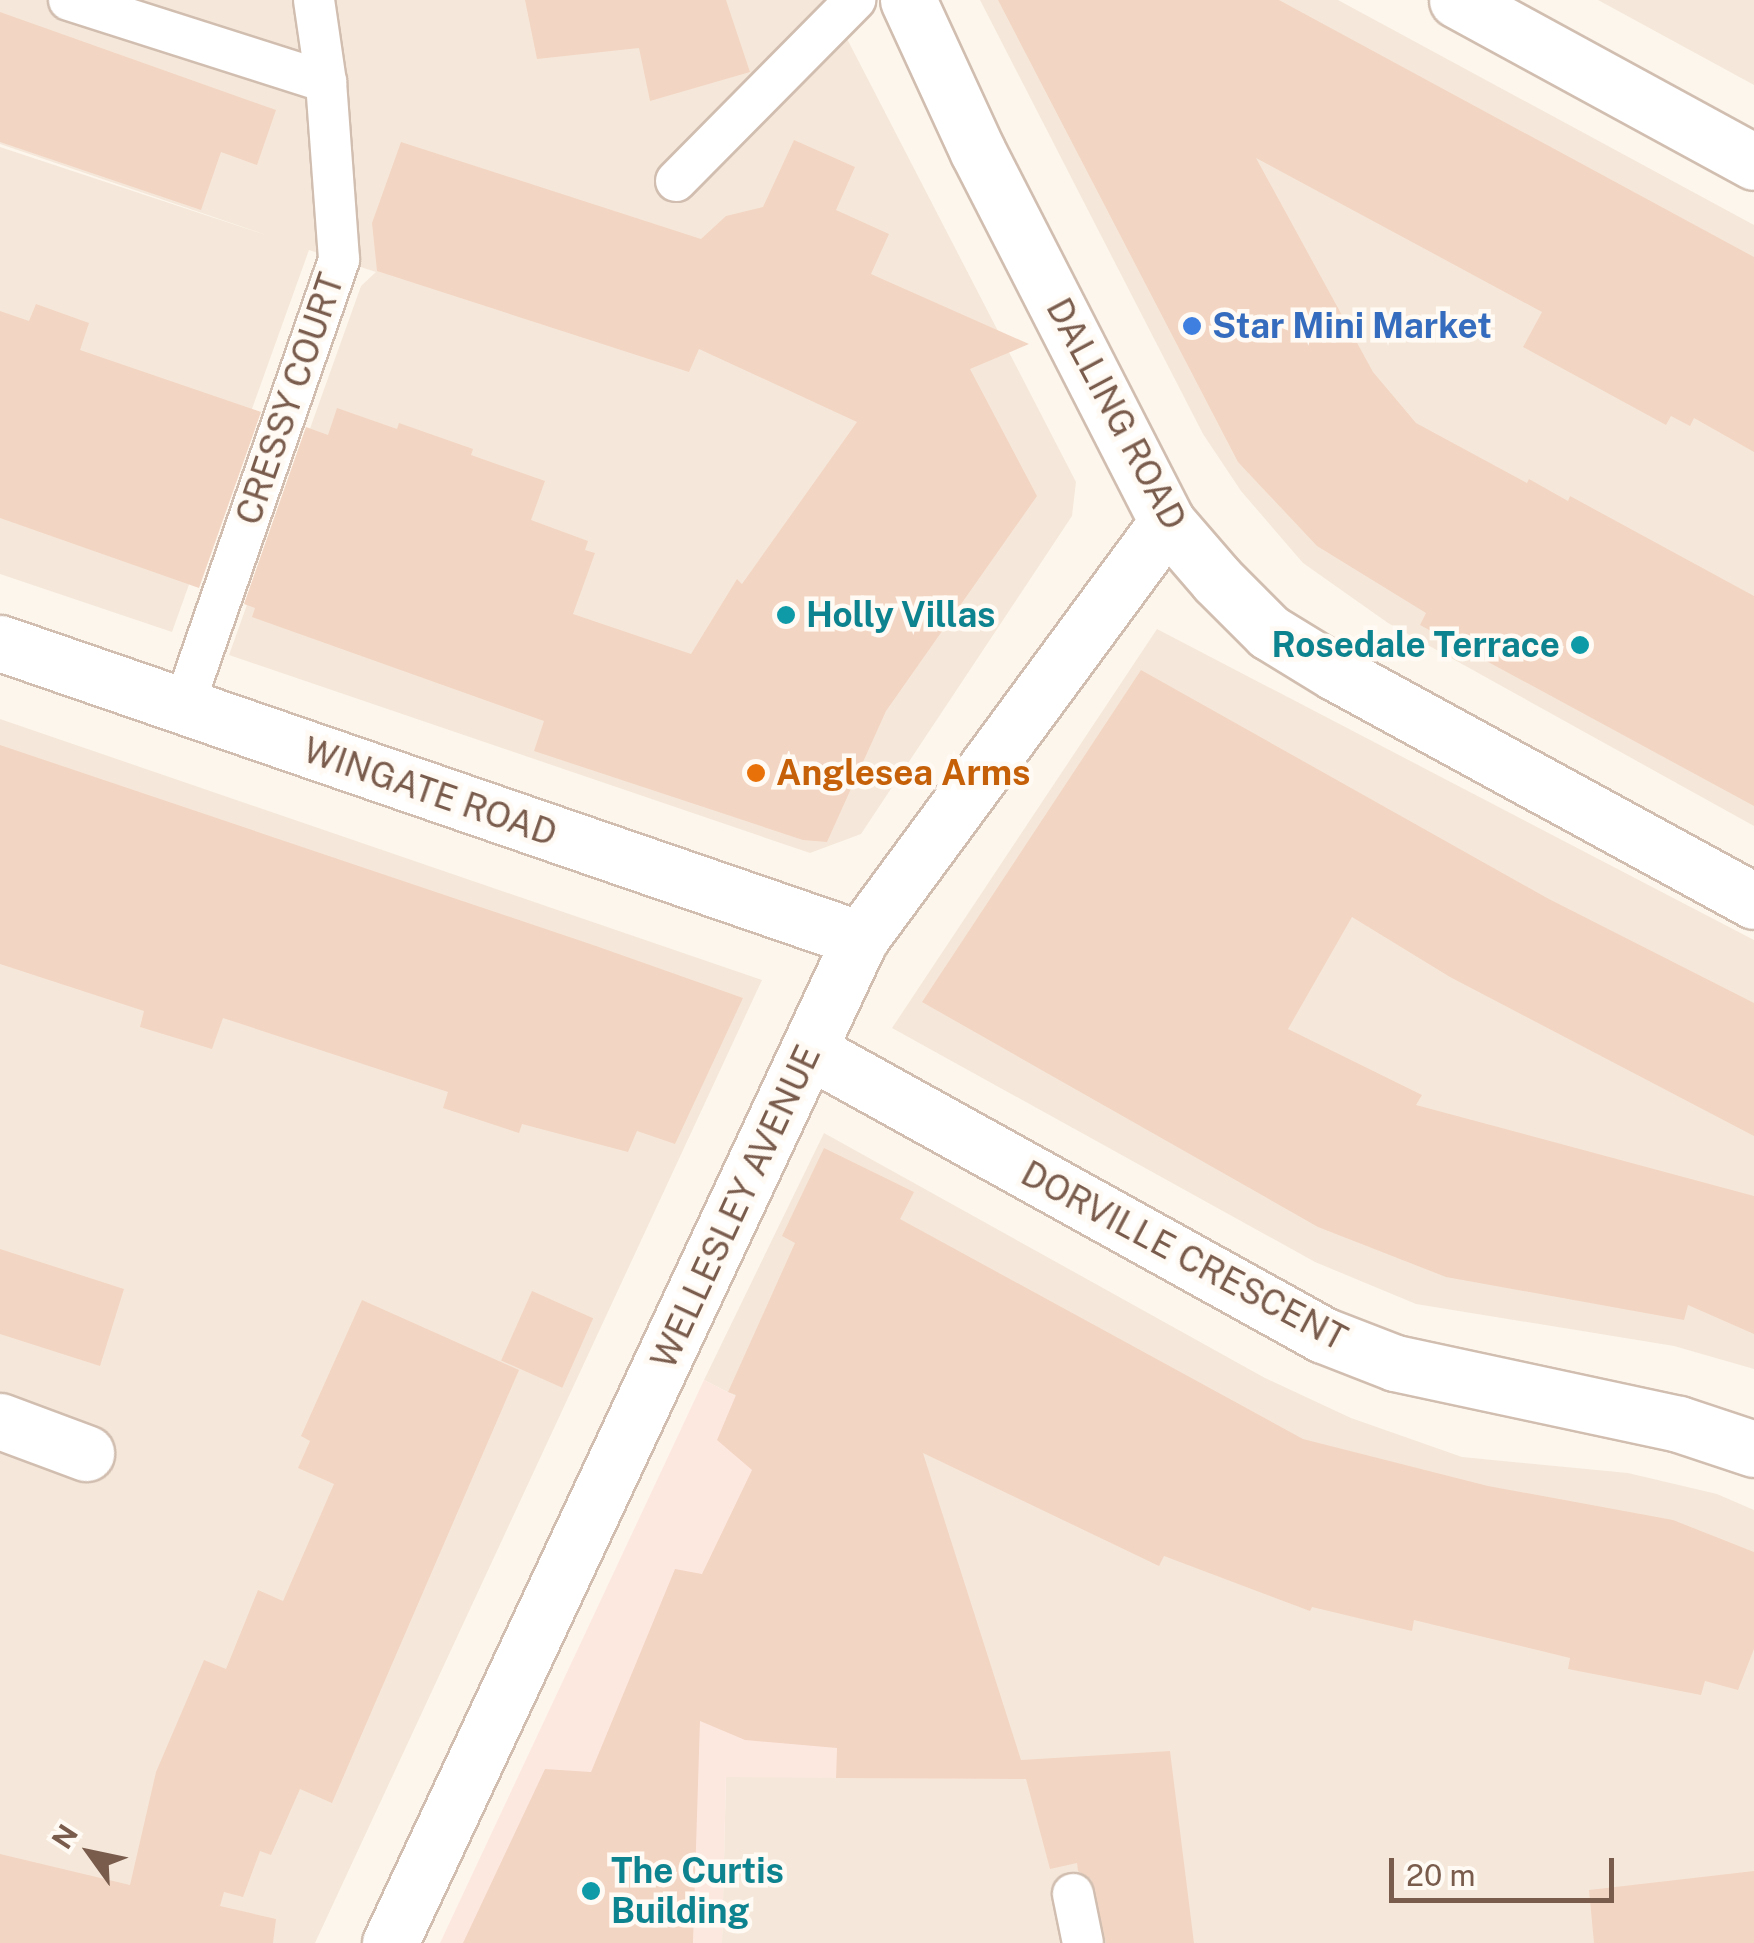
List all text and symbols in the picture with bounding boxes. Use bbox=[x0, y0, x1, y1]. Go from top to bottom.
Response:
street label: CRESSY COURT bbox=[227, 268, 353, 530]
street label: DALLING ROAD bbox=[1037, 291, 1195, 537]
place label: Star Mini Market bbox=[1212, 305, 1492, 347]
marker: Star Mini Market bbox=[1181, 315, 1203, 337]
place label: Holly Villas bbox=[806, 594, 996, 636]
marker: Holly Villas bbox=[775, 604, 797, 626]
place label: Rosedale Terrace bbox=[1271, 624, 1560, 666]
marker: Rosedale Terrace bbox=[1569, 634, 1591, 656]
street label: WINGATE ROAD bbox=[298, 729, 562, 855]
place label: Anglesea Arms bbox=[776, 752, 1030, 794]
marker: Anglesea Arms bbox=[745, 762, 767, 784]
street label: WELLESLEY AVENUE bbox=[643, 1039, 829, 1375]
street label: DORVILLE CRESCENT bbox=[1014, 1152, 1354, 1360]
north arrow bbox=[40, 1803, 140, 1903]
text: N bbox=[45, 1818, 84, 1855]
scale bar bbox=[1394, 1838, 1619, 1900]
place label: The Curtis Building bbox=[611, 1850, 784, 1932]
text: 20 m bbox=[1406, 1857, 1475, 1893]
marker: The Curtis Building bbox=[580, 1880, 602, 1902]

